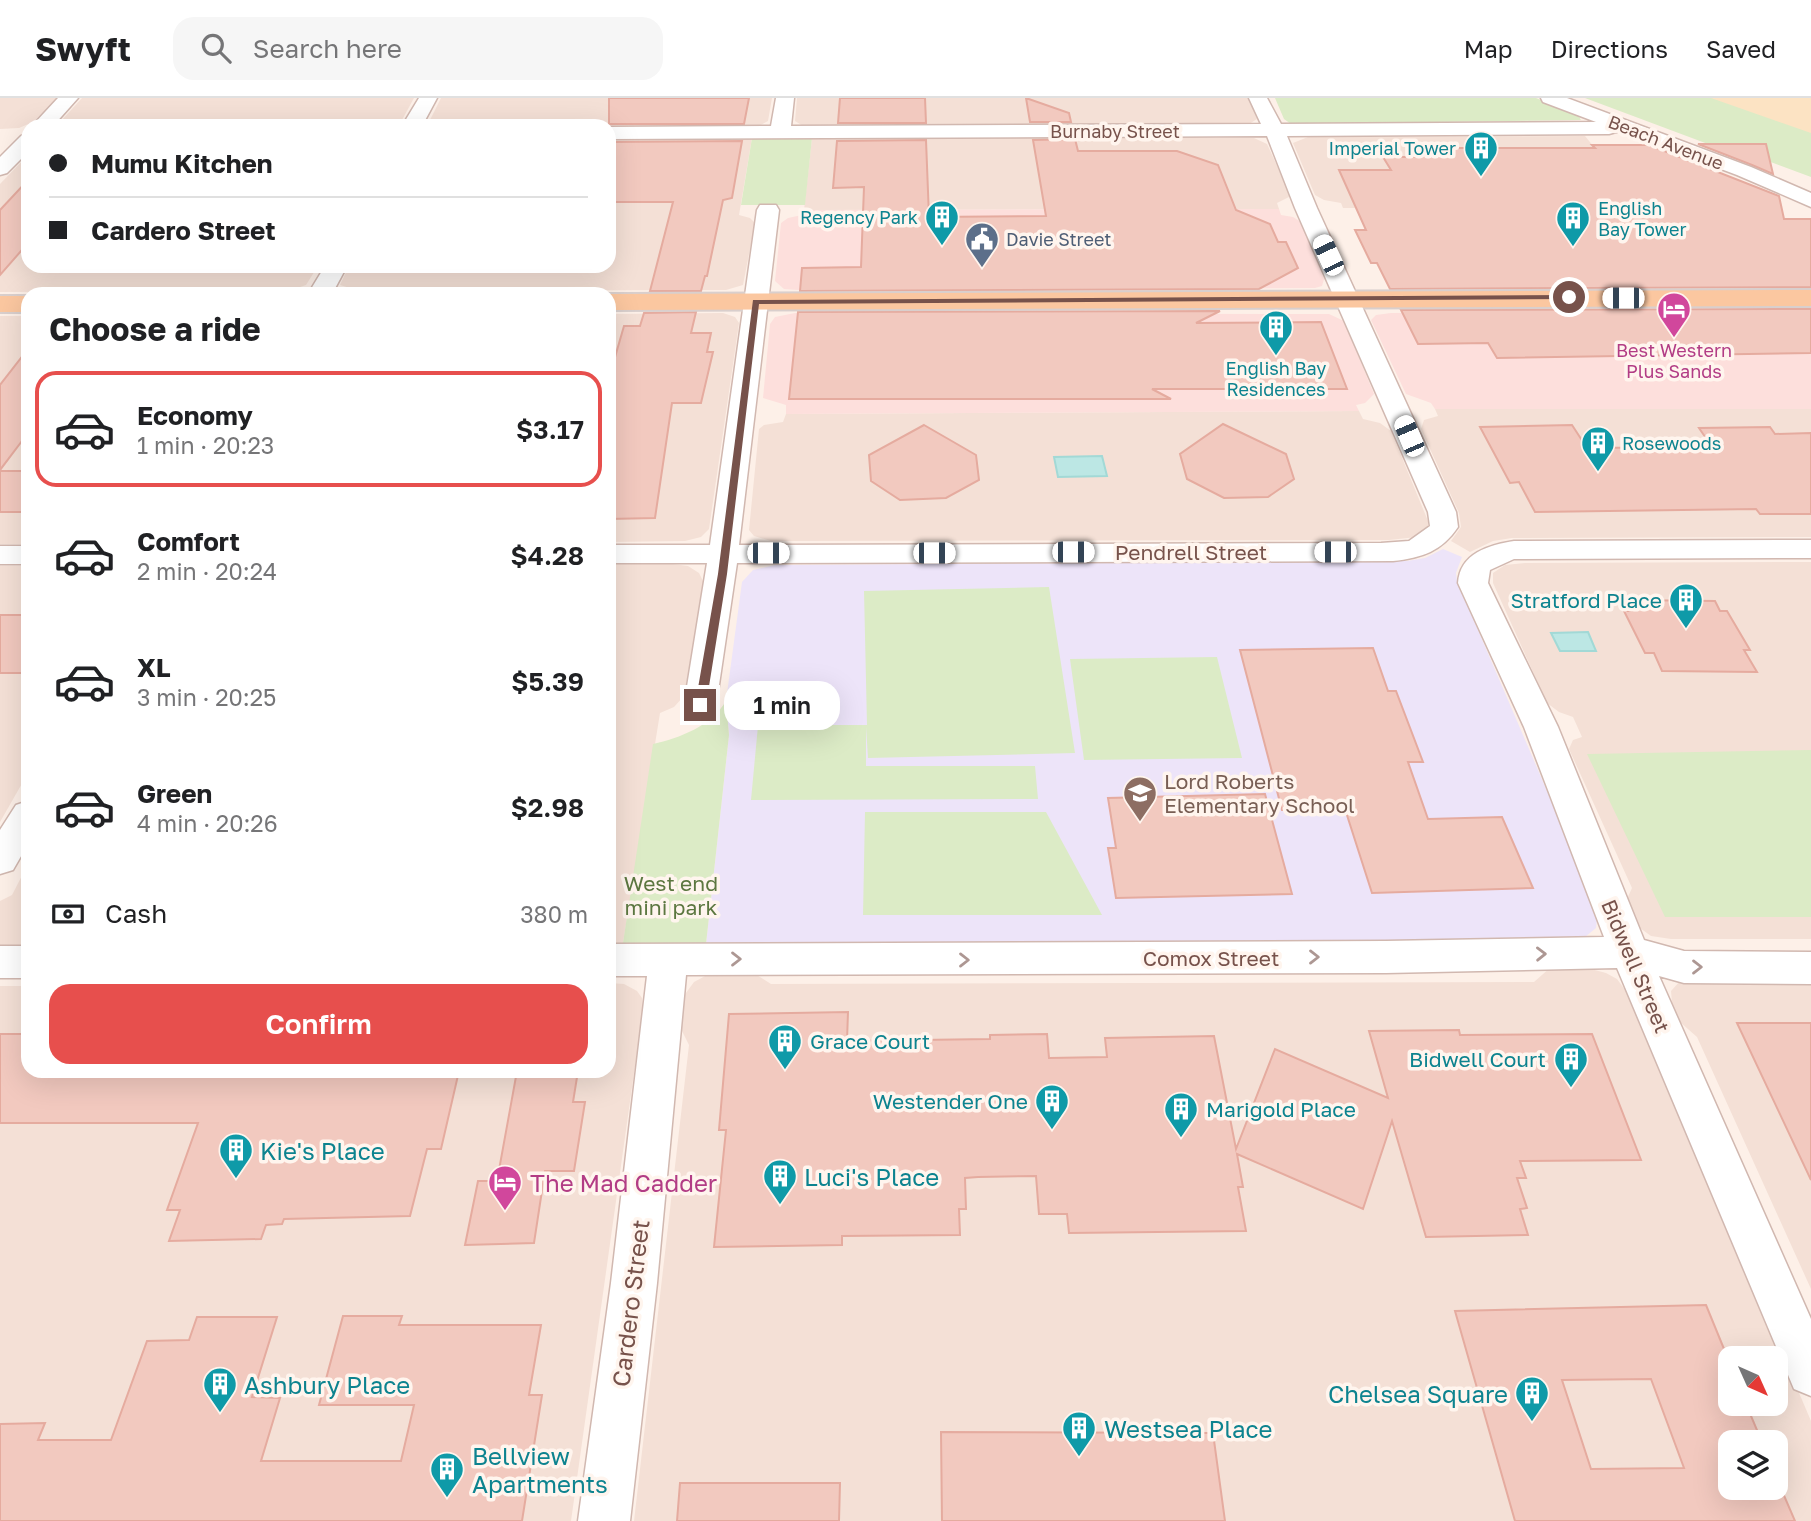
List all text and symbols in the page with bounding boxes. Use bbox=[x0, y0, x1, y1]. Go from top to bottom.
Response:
search box bbox=[173, 17, 663, 80]
text: Swyft bbox=[35, 29, 131, 68]
icon: search bbox=[197, 29, 235, 67]
text: Search here bbox=[253, 33, 402, 64]
text: Map bbox=[1464, 34, 1513, 63]
text: Directions bbox=[1551, 34, 1668, 63]
text: Saved bbox=[1706, 34, 1776, 63]
street label: Beach Avenue bbox=[1605, 110, 1727, 174]
street label: Burnaby Street bbox=[1050, 120, 1180, 142]
building icon: Imperial Tower bbox=[1462, 129, 1500, 178]
place label: Imperial Tower bbox=[1329, 137, 1456, 159]
text: Mumu Kitchen bbox=[91, 148, 272, 179]
place label: English Bay Tower bbox=[1598, 197, 1686, 240]
building icon: Regency Park bbox=[923, 198, 961, 247]
building icon: English Bay Tower bbox=[1554, 199, 1592, 248]
place label: Regency Park bbox=[800, 206, 918, 228]
text: Cardero Street bbox=[91, 215, 276, 246]
public building icon: Davie Street bbox=[963, 220, 1001, 269]
place label: Davie Street bbox=[1006, 228, 1112, 250]
car bbox=[1310, 232, 1347, 278]
route start bbox=[1553, 281, 1585, 313]
car bbox=[1603, 288, 1645, 309]
hotel icon: Best Western Plus Sands bbox=[1655, 290, 1693, 339]
building icon: English Bay Residences bbox=[1257, 308, 1295, 357]
text: Choose a ride bbox=[49, 310, 261, 348]
place label: Best Western Plus Sands bbox=[1616, 339, 1732, 382]
place label: English Bay Residences bbox=[1226, 357, 1326, 400]
icon: car bbox=[53, 398, 116, 461]
text: Economy bbox=[137, 400, 253, 431]
car bbox=[1392, 413, 1427, 459]
text: $3.17 bbox=[516, 414, 584, 445]
building icon: Rosewoods bbox=[1579, 424, 1617, 473]
text: 1 min · 20:23 bbox=[137, 431, 274, 459]
place label: Rosewoods bbox=[1622, 432, 1721, 454]
icon: car bbox=[53, 524, 116, 587]
text: Comfort bbox=[137, 526, 240, 557]
street label: Pendrell Street bbox=[1115, 539, 1267, 565]
text: $4.28 bbox=[511, 540, 584, 571]
car bbox=[1053, 542, 1095, 563]
car bbox=[1315, 542, 1357, 563]
car bbox=[748, 543, 790, 564]
car bbox=[914, 543, 956, 564]
text: 2 min · 20:24 bbox=[137, 557, 277, 585]
building icon: Stratford Place bbox=[1667, 581, 1705, 630]
place label: Stratford Place bbox=[1510, 587, 1662, 613]
icon: car bbox=[53, 650, 116, 713]
text: XL bbox=[137, 652, 171, 683]
text: $5.39 bbox=[511, 666, 584, 697]
callout: 1 min bbox=[724, 680, 840, 730]
text: 3 min · 20:25 bbox=[137, 683, 276, 711]
route end bbox=[684, 689, 716, 721]
text: 1 min bbox=[753, 691, 811, 719]
place label: Lord Roberts Elementary School bbox=[1164, 768, 1355, 818]
school or university icon: Lord Roberts Elementary School bbox=[1121, 774, 1159, 823]
icon: car bbox=[53, 776, 116, 839]
text: Green bbox=[137, 778, 212, 809]
text: $2.98 bbox=[511, 792, 584, 823]
text: 4 min · 20:26 bbox=[137, 809, 278, 837]
park label: West end mini park bbox=[624, 870, 718, 920]
icon: cash bbox=[49, 895, 87, 933]
street label: Bidwell Street bbox=[1596, 895, 1676, 1037]
text: Cash bbox=[105, 898, 167, 929]
text: 380 m bbox=[520, 900, 588, 928]
street label: Comox Street bbox=[1143, 945, 1279, 971]
one-way arrow bbox=[1536, 946, 1547, 962]
one-way arrow bbox=[1309, 949, 1319, 965]
one-way arrow bbox=[731, 951, 742, 967]
one-way arrow bbox=[959, 952, 969, 968]
one-way arrow bbox=[1692, 959, 1703, 975]
button: Confirm bbox=[49, 984, 588, 1064]
building icon: Grace Court bbox=[766, 1022, 804, 1071]
place label: Grace Court bbox=[810, 1028, 930, 1054]
building icon: Bidwell Court bbox=[1552, 1040, 1590, 1089]
place label: Bidwell Court bbox=[1409, 1046, 1546, 1072]
building icon: Westender One bbox=[1033, 1082, 1071, 1131]
place label: Westender One bbox=[873, 1088, 1028, 1114]
building icon: Marigold Place bbox=[1162, 1090, 1200, 1139]
place label: Marigold Place bbox=[1206, 1096, 1356, 1122]
building icon: Kie's Place bbox=[217, 1131, 255, 1180]
place label: Kie's Place bbox=[260, 1136, 385, 1165]
building icon: Luci's Place bbox=[761, 1157, 799, 1206]
place label: Luci's Place bbox=[804, 1162, 939, 1191]
hotel icon: The Mad Cadder bbox=[486, 1163, 524, 1212]
place label: The Mad Cadder bbox=[530, 1168, 717, 1197]
street label: Cardero Street bbox=[605, 1218, 655, 1388]
north arrow bbox=[1718, 1346, 1788, 1416]
map controls bbox=[1718, 1346, 1788, 1500]
building icon: Ashbury Place bbox=[201, 1365, 239, 1414]
place label: Ashbury Place bbox=[244, 1370, 410, 1399]
building icon: Chelsea Square bbox=[1513, 1374, 1551, 1423]
place label: Chelsea Square bbox=[1328, 1379, 1508, 1408]
building icon: Westsea Place bbox=[1060, 1409, 1098, 1458]
place label: Westsea Place bbox=[1104, 1414, 1272, 1443]
button: layers bbox=[1718, 1430, 1788, 1500]
place label: Bellview Apartments bbox=[472, 1441, 608, 1498]
building icon: Bellview Apartments bbox=[428, 1450, 466, 1499]

